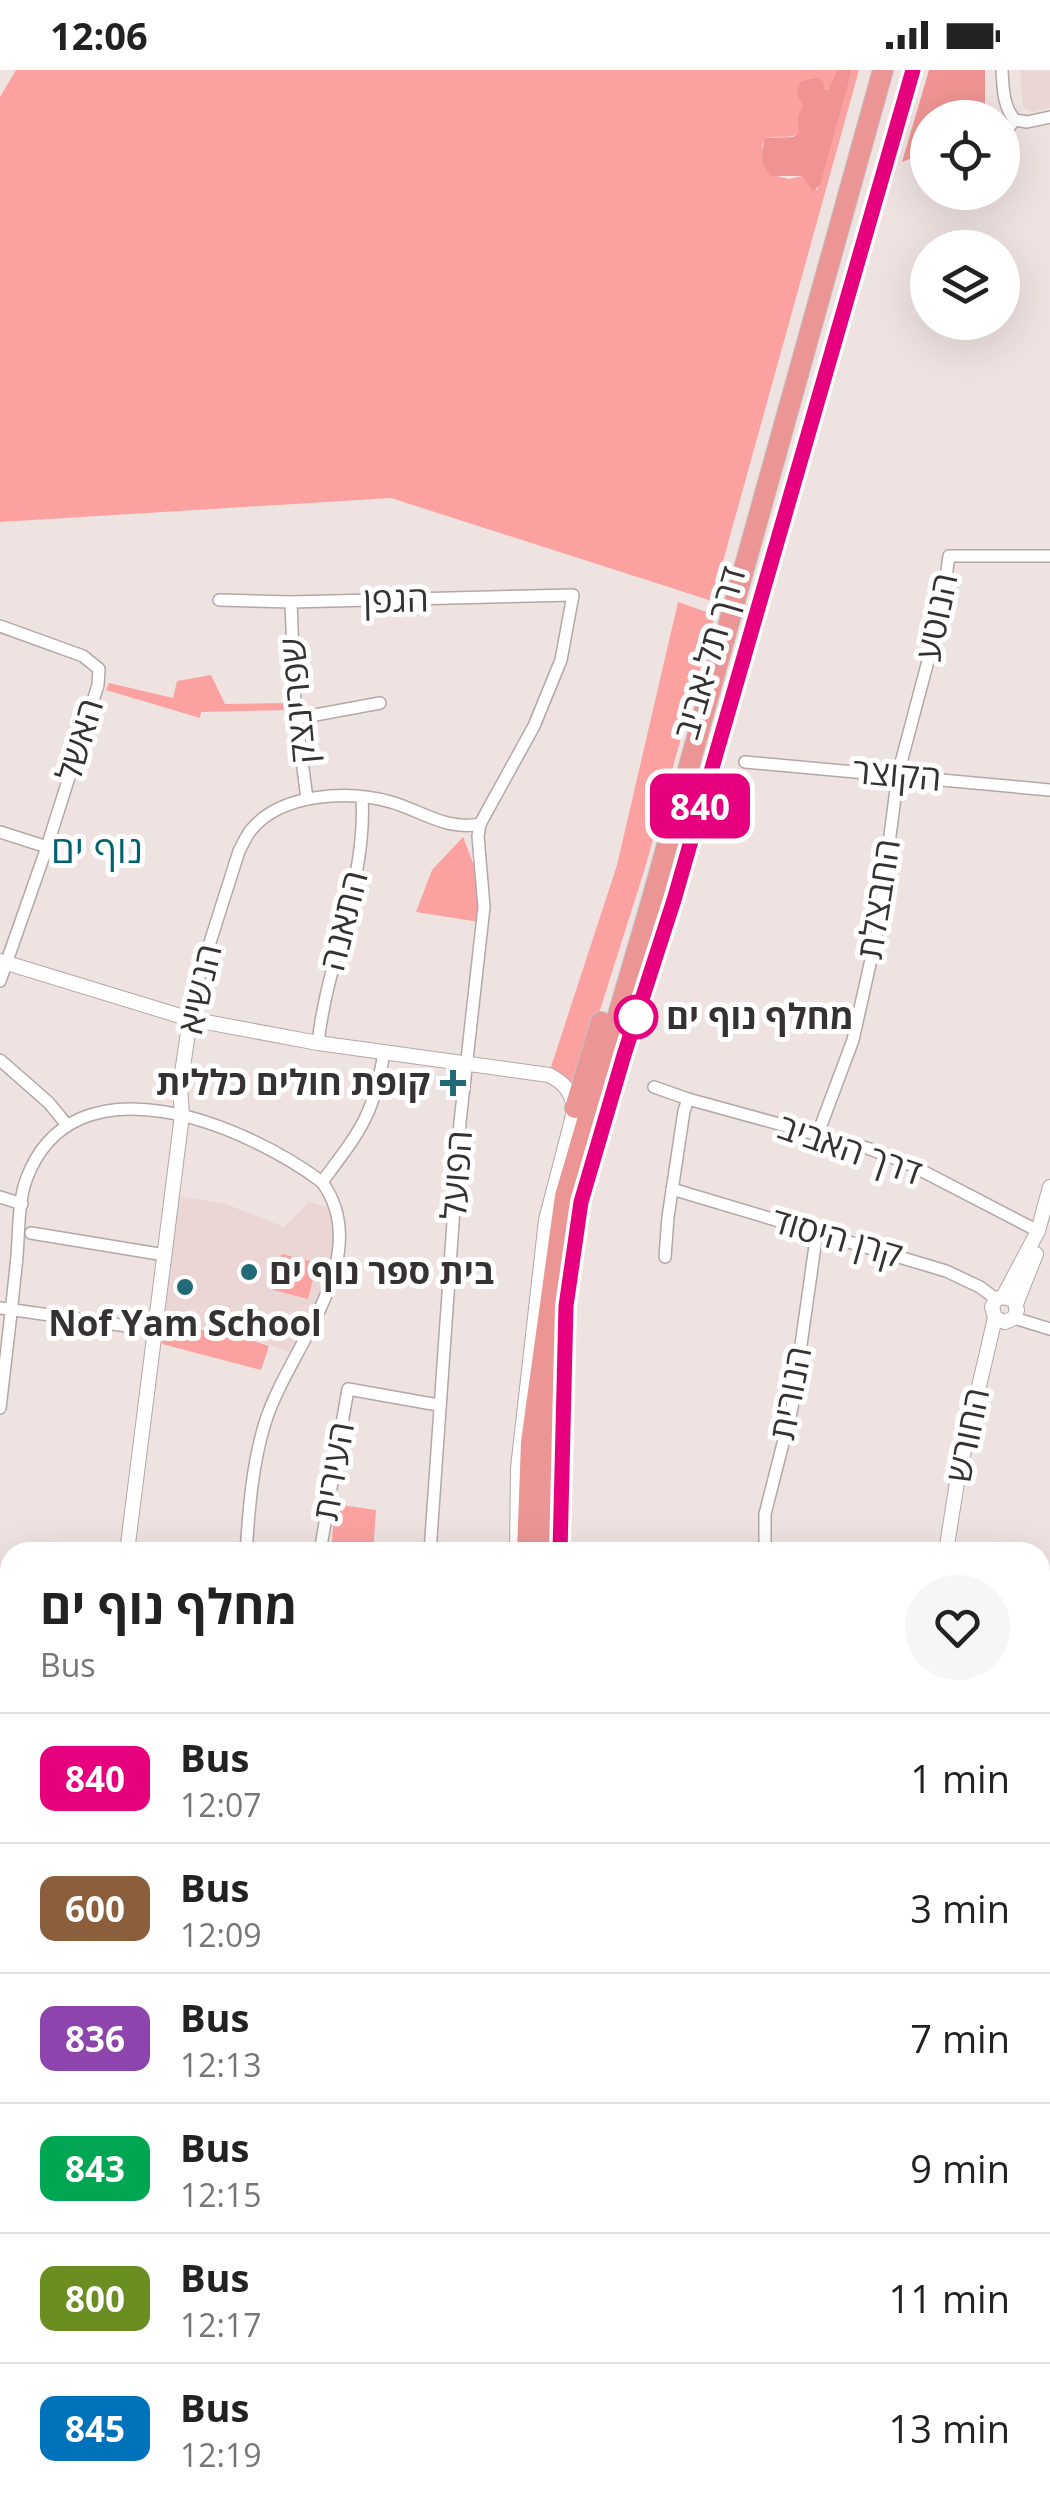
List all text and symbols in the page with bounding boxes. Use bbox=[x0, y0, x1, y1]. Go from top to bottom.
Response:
text: 12:06 bbox=[50, 9, 148, 61]
map controls bbox=[910, 100, 1020, 340]
button: locate bbox=[910, 100, 1020, 210]
button: layers bbox=[910, 230, 1020, 340]
street label: דרך תל-אביב bbox=[662, 561, 756, 744]
street label: הנוטע bbox=[903, 569, 968, 665]
street label: הגפן bbox=[363, 574, 429, 623]
street label: שפרינצק bbox=[268, 636, 325, 766]
street label: האשל bbox=[44, 692, 113, 787]
street label: הקוצר bbox=[851, 746, 943, 801]
line badge: 840 bbox=[642, 774, 758, 838]
text: 840 bbox=[670, 783, 730, 830]
district label: נוף ים bbox=[51, 822, 143, 874]
street label: החבצלת bbox=[845, 835, 910, 962]
street label: התאנה bbox=[307, 866, 378, 976]
street label: הנשיא bbox=[165, 939, 232, 1038]
place label: מחלף נוף ים bbox=[666, 992, 854, 1039]
marker: מחלף נוף ים bbox=[615, 996, 657, 1038]
place label: קופת חולים כללית bbox=[156, 1058, 430, 1105]
marker: קופת חולים כללית bbox=[440, 1070, 466, 1096]
street label: דרך האביב bbox=[772, 1102, 929, 1195]
street label: הפועל bbox=[429, 1129, 482, 1221]
street label: קרן היסוד bbox=[767, 1196, 908, 1278]
place label: בית ספר נוף ים bbox=[269, 1247, 494, 1294]
marker: בית ספר נוף ים bbox=[238, 1261, 260, 1283]
marker: Nof Yam School bbox=[174, 1276, 196, 1298]
place label: Nof Yam School bbox=[48, 1299, 322, 1346]
street label: הנורית bbox=[757, 1342, 822, 1443]
street label: החורש bbox=[934, 1383, 999, 1486]
street label: העירית bbox=[301, 1418, 364, 1524]
text: מחלף נוף ים bbox=[40, 1573, 298, 1638]
button: heart bbox=[905, 1575, 1010, 1680]
text: Bus bbox=[40, 1643, 96, 1686]
text: Bus bbox=[180, 1731, 249, 1783]
text: 1 min bbox=[910, 1752, 1010, 1804]
text: 840 bbox=[65, 1755, 125, 1802]
text: 12:07 bbox=[180, 1783, 262, 1826]
text: Bus bbox=[180, 1861, 249, 1913]
text: 3 min bbox=[910, 1882, 1010, 1934]
text: 600 bbox=[65, 1885, 125, 1932]
text: 12:09 bbox=[180, 1913, 262, 1956]
text: Bus bbox=[180, 1991, 249, 2043]
text: 7 min bbox=[910, 2012, 1010, 2064]
text: 836 bbox=[65, 2015, 125, 2062]
text: 12:13 bbox=[180, 2043, 262, 2086]
text: Bus bbox=[180, 2121, 249, 2173]
text: 9 min bbox=[910, 2142, 1010, 2194]
text: 843 bbox=[65, 2145, 125, 2192]
text: 12:15 bbox=[180, 2173, 262, 2216]
text: Bus bbox=[180, 2251, 249, 2303]
text: 11 min bbox=[889, 2272, 1010, 2324]
text: 800 bbox=[65, 2275, 125, 2322]
text: 12:17 bbox=[180, 2303, 262, 2346]
text: Bus bbox=[180, 2381, 249, 2433]
text: 13 min bbox=[889, 2402, 1010, 2454]
text: 845 bbox=[65, 2405, 125, 2452]
text: 12:19 bbox=[180, 2433, 262, 2476]

